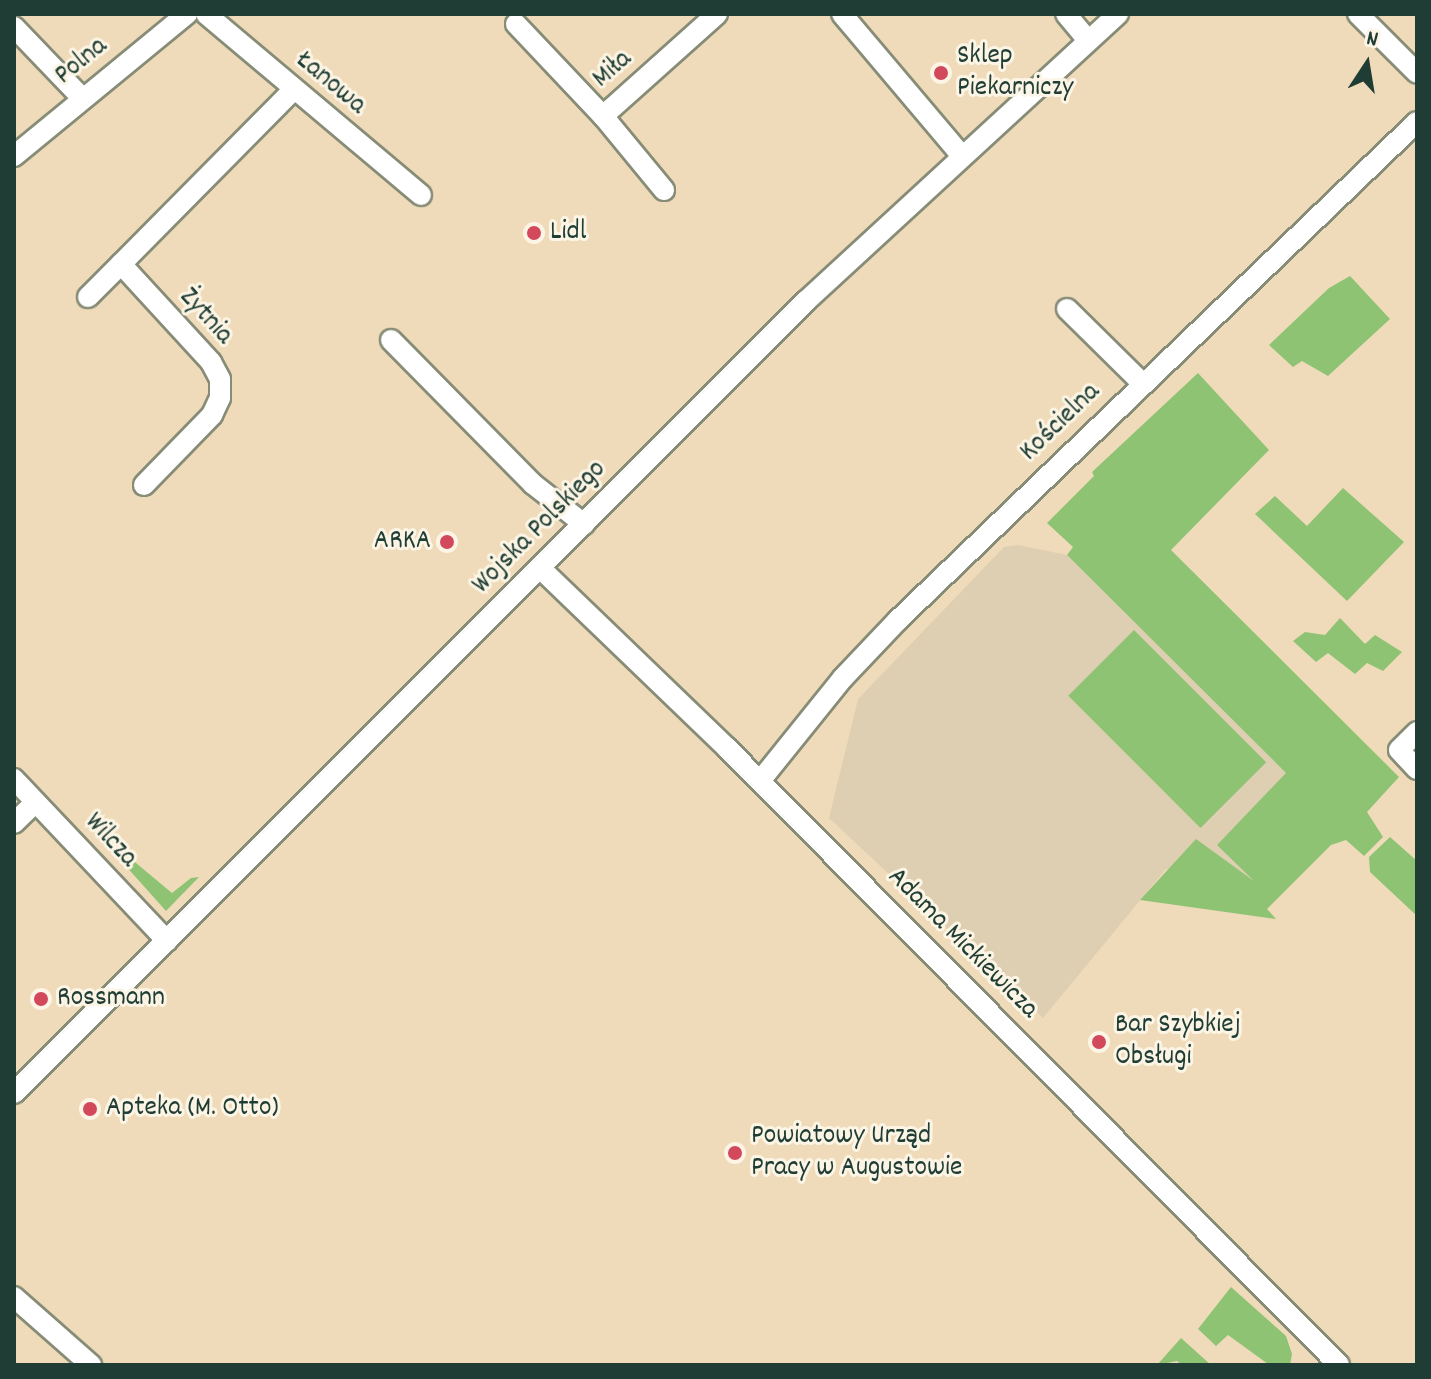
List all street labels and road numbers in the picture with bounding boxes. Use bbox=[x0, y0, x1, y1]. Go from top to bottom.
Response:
street label: Polna bbox=[49, 31, 115, 93]
street label: Miła bbox=[586, 44, 640, 96]
street label: Łanowa bbox=[288, 45, 372, 123]
street label: Żytnia bbox=[171, 281, 239, 353]
street label: Kościelna bbox=[1014, 377, 1108, 469]
street label: Wojska Polskiego bbox=[466, 454, 614, 602]
street label: Wilcza bbox=[76, 807, 144, 875]
street label: Adama Mickiewicza bbox=[879, 861, 1045, 1027]

